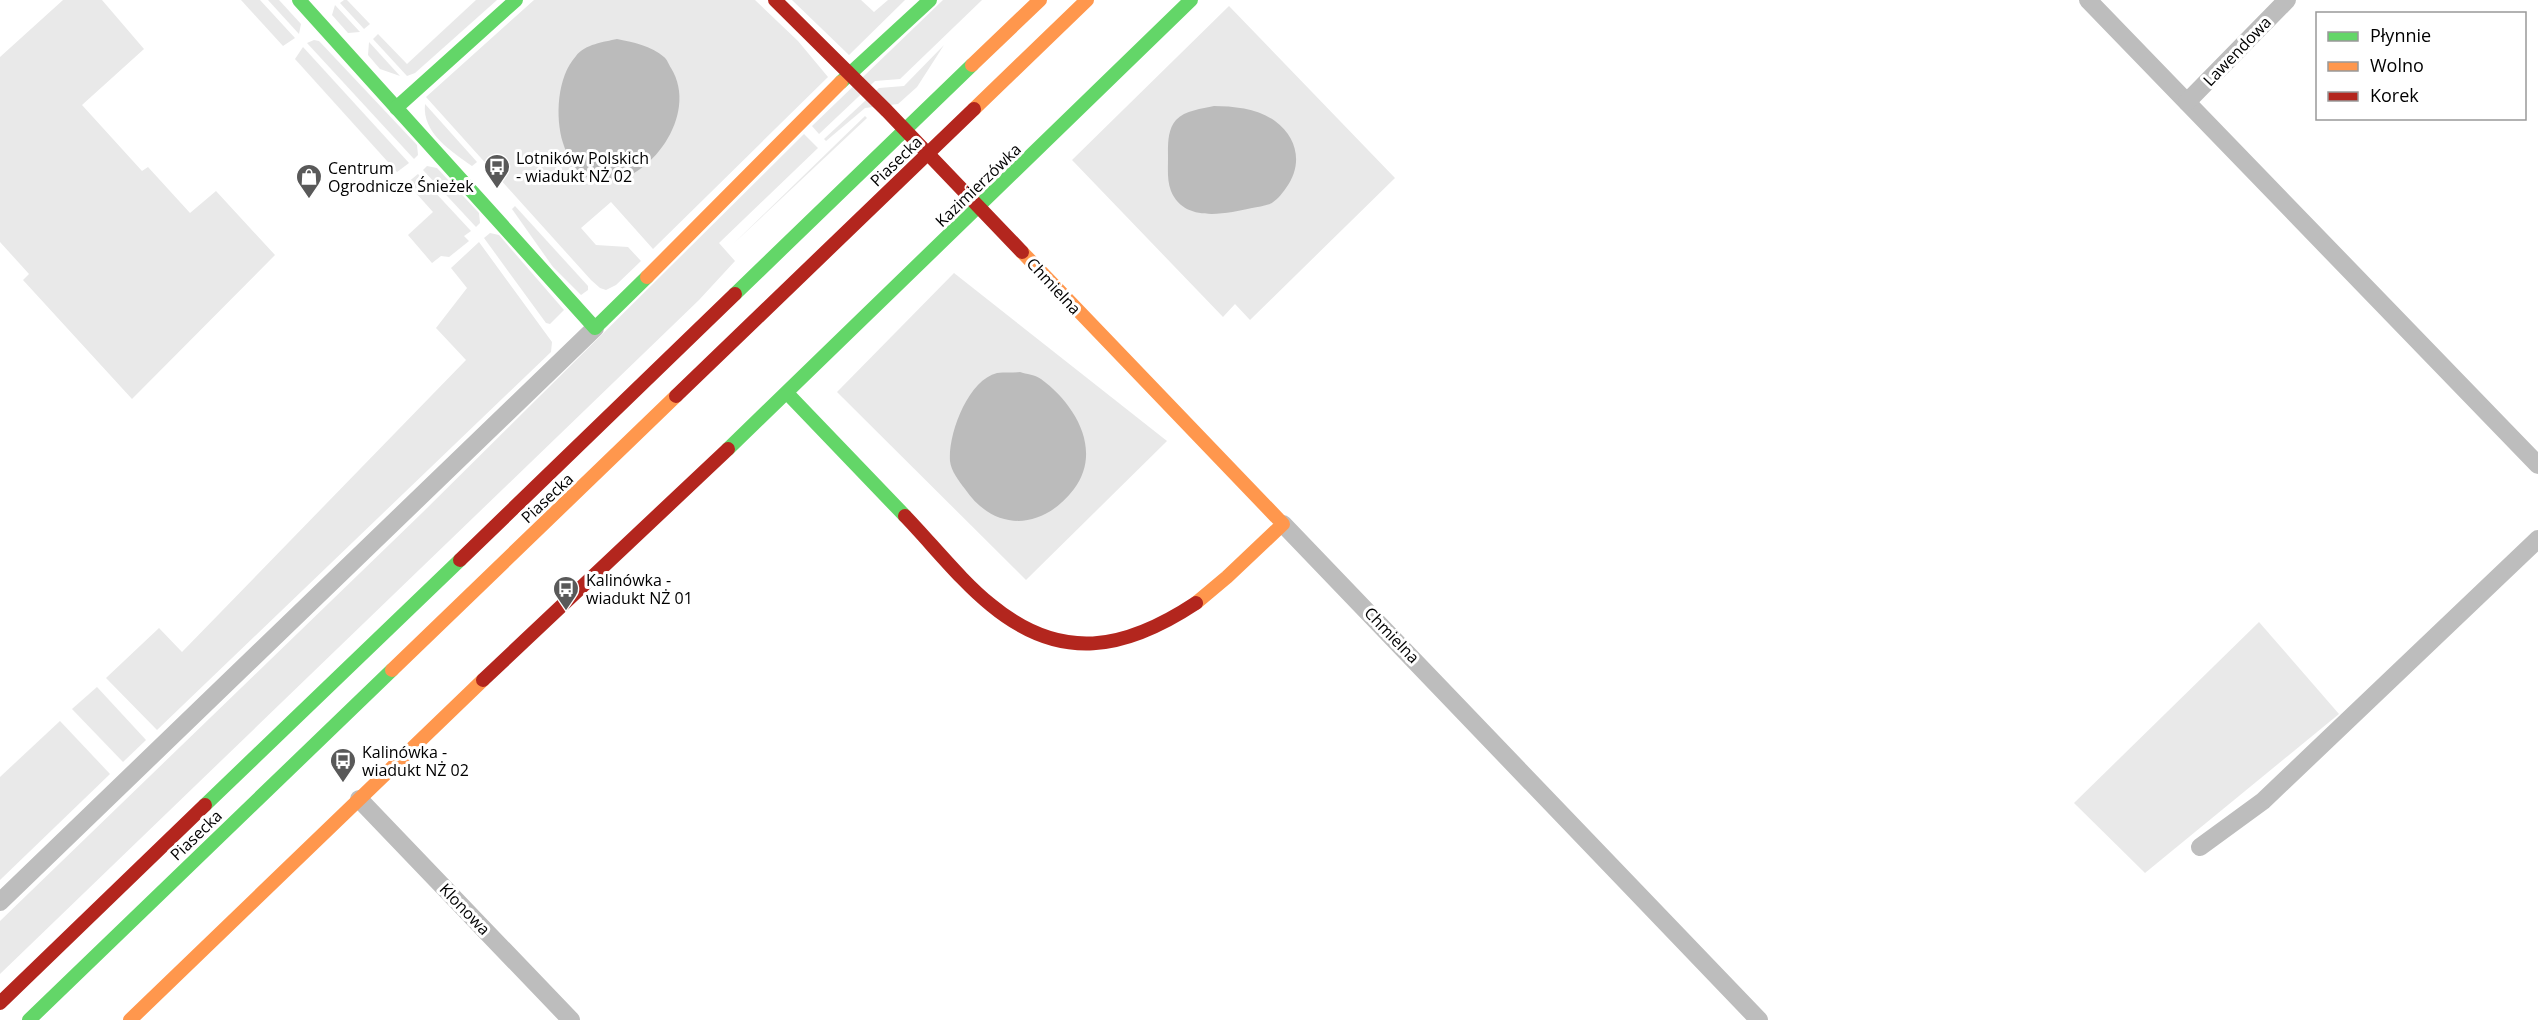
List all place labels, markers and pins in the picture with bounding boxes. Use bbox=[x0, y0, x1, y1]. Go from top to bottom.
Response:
place label: Lotników Polskich - wiadukt NŻ 02 bbox=[516, 147, 649, 187]
bus stop icon: Lotników Polskich - wiadukt NŻ 02 bbox=[482, 152, 512, 190]
place label: Centrum Ogrodnicze Śnieżek bbox=[328, 157, 474, 197]
shop icon: Centrum Ogrodnicze Śnieżek bbox=[294, 162, 324, 200]
place label: Kalinówka - wiadukt NŻ 01 bbox=[586, 569, 693, 609]
bus stop icon: Kalinówka - wiadukt NŻ 01 bbox=[551, 574, 581, 612]
place label: Kalinówka - wiadukt NŻ 02 bbox=[362, 741, 469, 781]
bus stop icon: Kalinówka - wiadukt NŻ 02 bbox=[328, 746, 358, 784]

